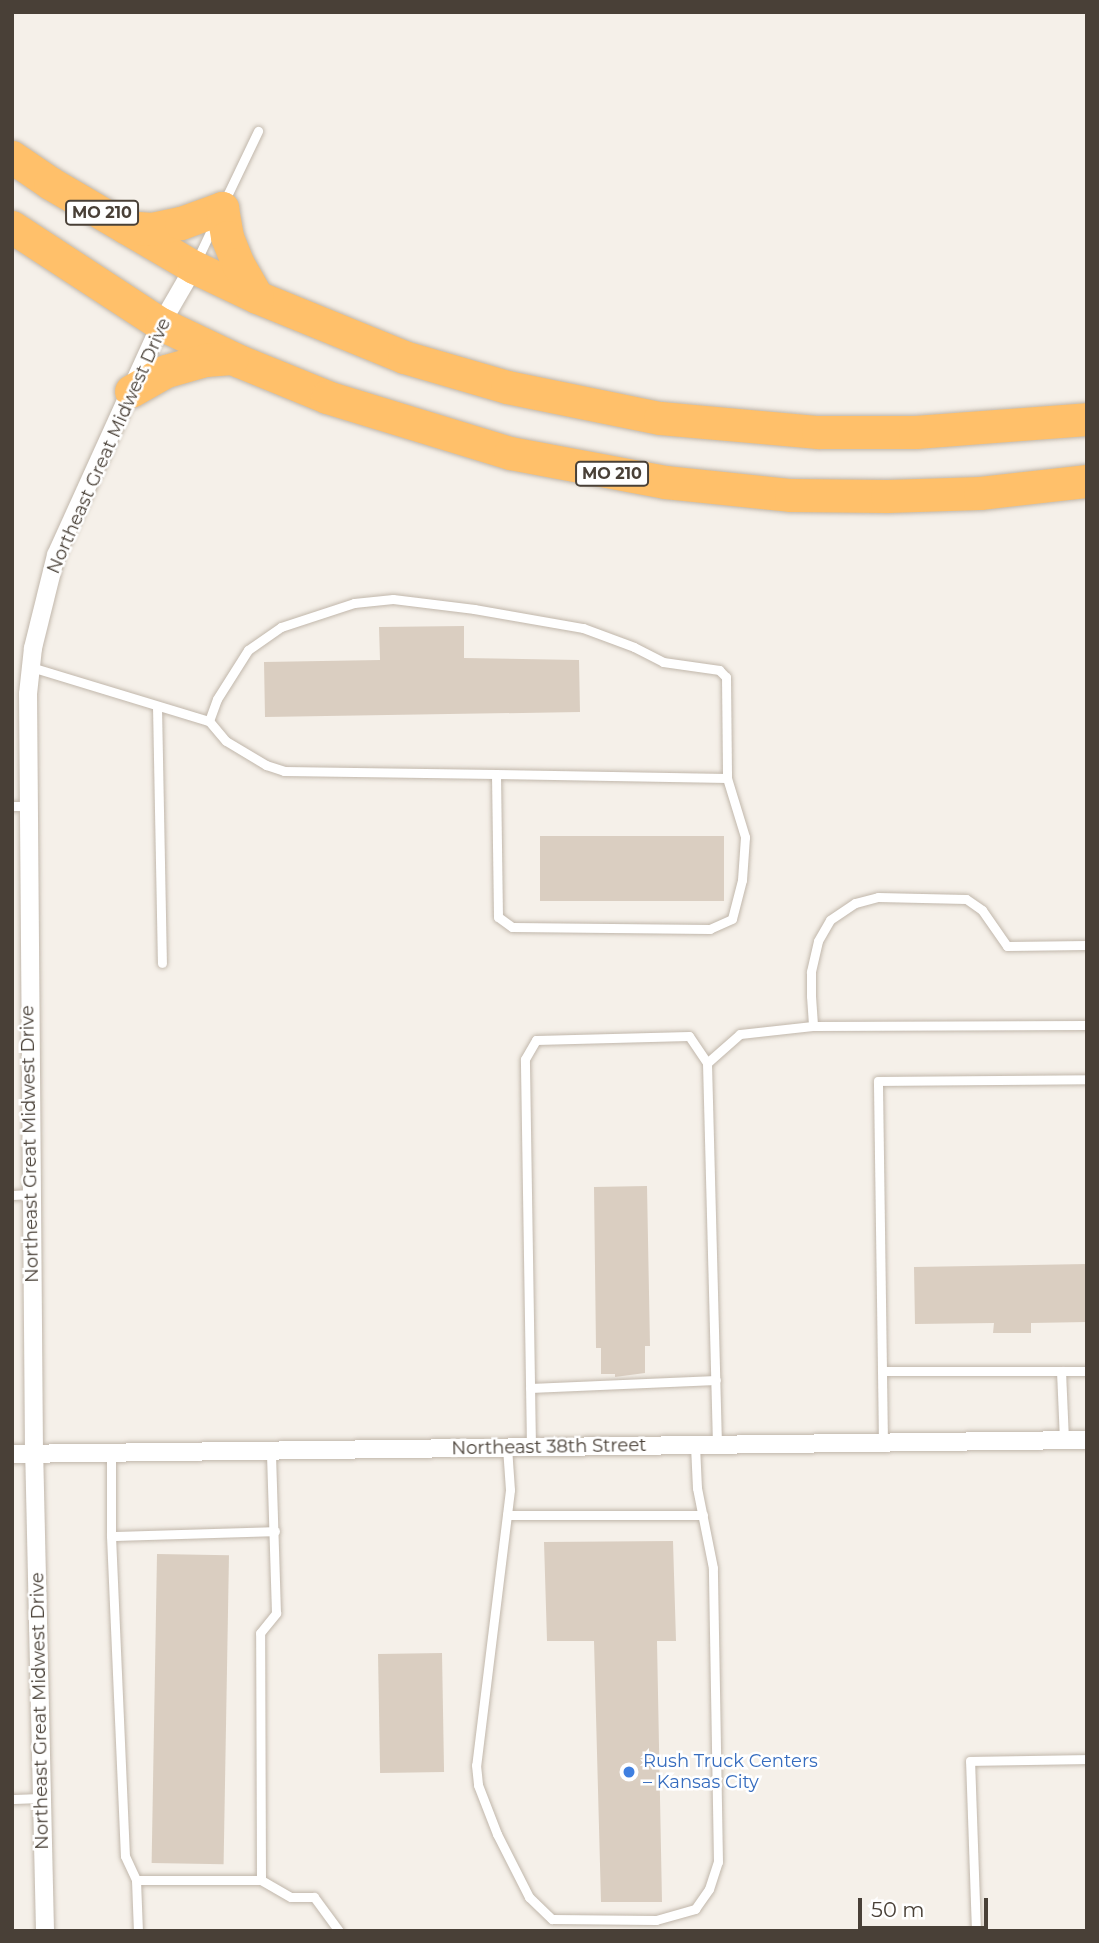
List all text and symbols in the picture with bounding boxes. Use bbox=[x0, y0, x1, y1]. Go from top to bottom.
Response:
road number: MO 210 bbox=[64, 200, 140, 226]
street label: Northeast Great Midwest Drive bbox=[43, 315, 175, 577]
road number: MO 210 bbox=[574, 461, 650, 486]
street label: Northeast Great Midwest Drive bbox=[17, 1005, 43, 1283]
street label: Northeast 38th Street bbox=[451, 1434, 647, 1460]
street label: Northeast Great Midwest Drive bbox=[27, 1572, 53, 1850]
place label: Rush Truck Centers – Kansas City bbox=[643, 1751, 818, 1794]
marker: Rush Truck Centers – Kansas City bbox=[621, 1764, 637, 1780]
scale bar bbox=[861, 1884, 990, 1928]
text: 50 m bbox=[871, 1897, 925, 1922]

